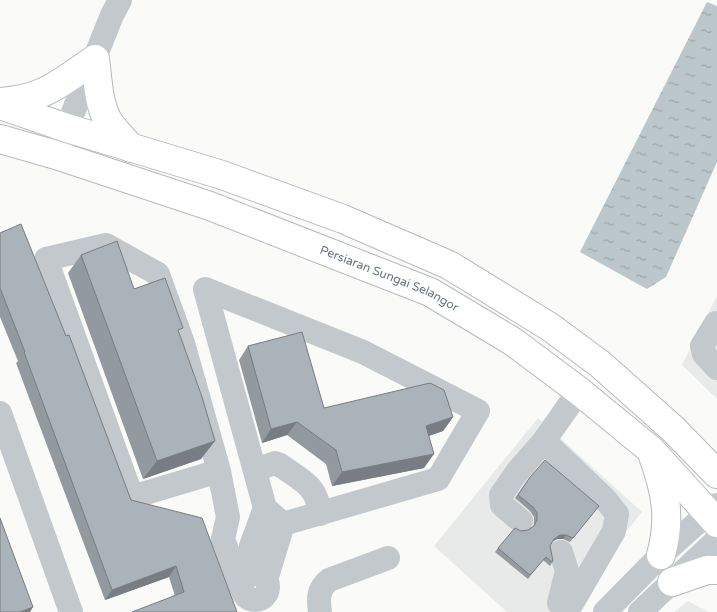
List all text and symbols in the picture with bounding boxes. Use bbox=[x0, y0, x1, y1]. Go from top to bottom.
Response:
street label: Persiaran Sungai Selangor bbox=[318, 243, 462, 315]

